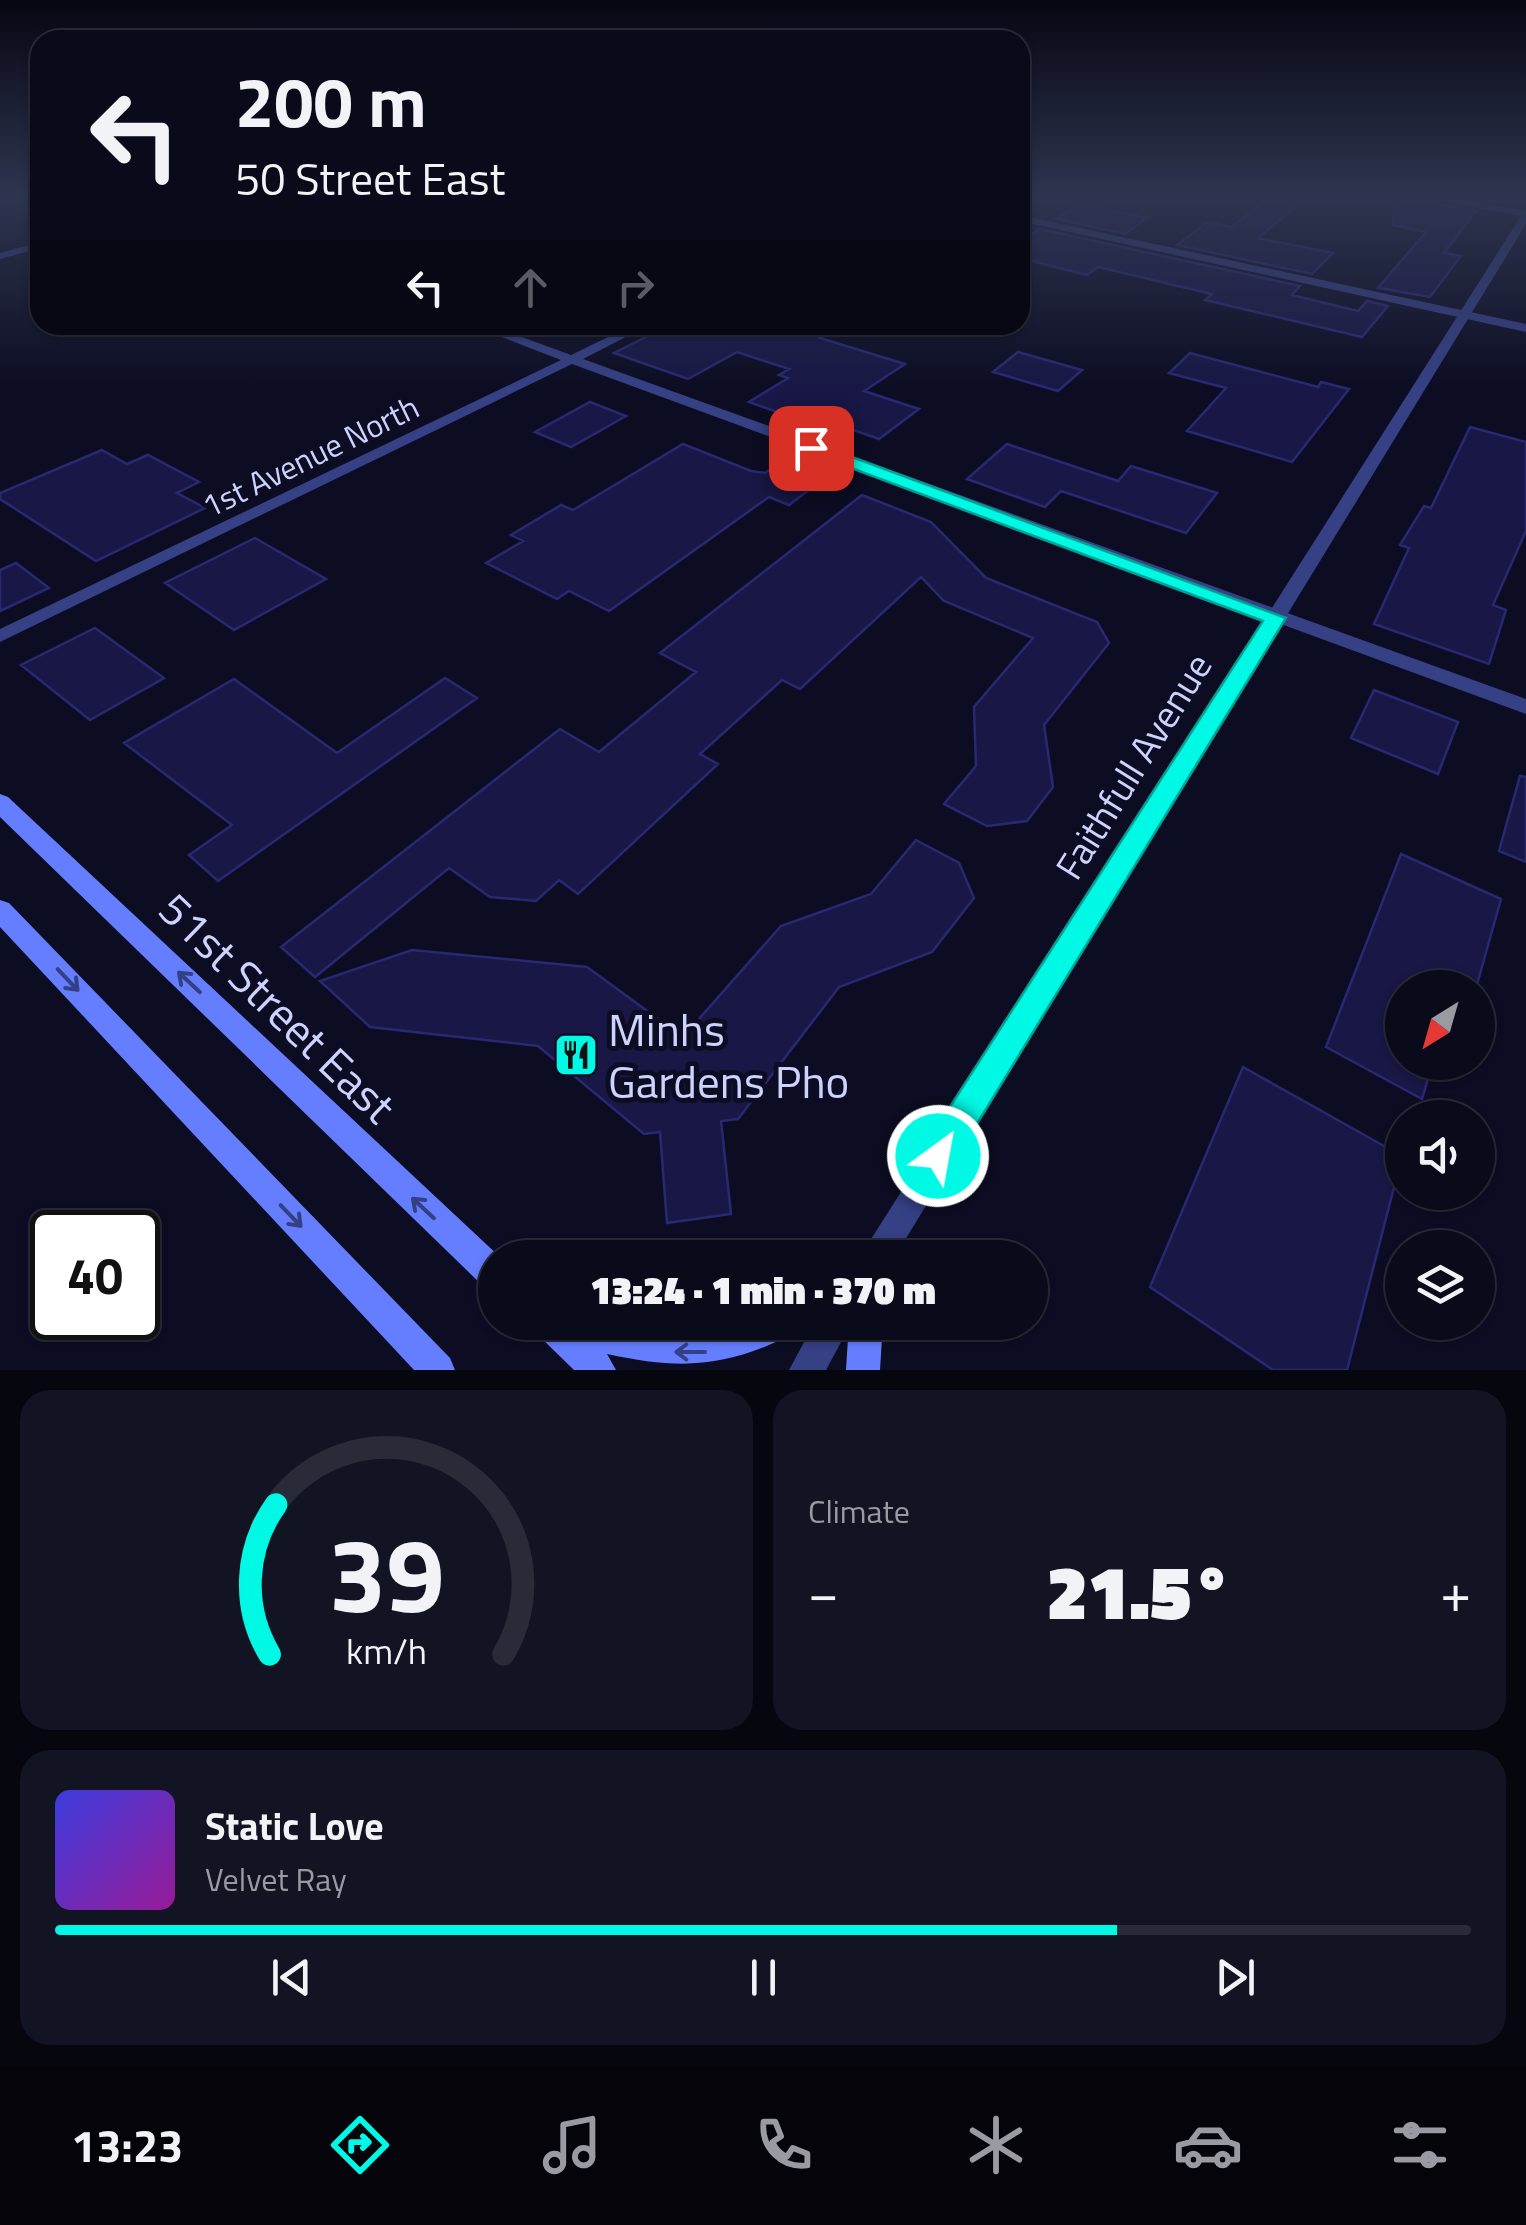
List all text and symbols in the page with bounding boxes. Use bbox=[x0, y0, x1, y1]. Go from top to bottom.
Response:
text: 200 m bbox=[235, 48, 427, 154]
icon: left bbox=[70, 70, 200, 200]
text: 50 Street East bbox=[235, 144, 505, 212]
icon: left bbox=[398, 260, 453, 315]
icon: ahead bbox=[503, 260, 558, 315]
icon: right bbox=[608, 260, 663, 315]
street label: 1st Avenue North bbox=[193, 383, 427, 529]
pin bbox=[769, 406, 854, 491]
icon: arrive bbox=[784, 421, 839, 476]
street label: Faithfull Avenue bbox=[1040, 641, 1226, 891]
street label: 51st Street East bbox=[144, 876, 412, 1138]
one-way arrow bbox=[55, 968, 79, 992]
north arrow bbox=[1385, 970, 1495, 1080]
map controls bbox=[1385, 970, 1495, 1340]
one-way arrow bbox=[177, 971, 202, 994]
place label: Minhs Gardens Pho bbox=[608, 995, 849, 1115]
restaurant icon: Minhs Gardens Pho bbox=[553, 1032, 599, 1078]
button: sound bbox=[1385, 1100, 1495, 1210]
position arrow bbox=[886, 1104, 990, 1208]
one-way arrow bbox=[411, 1197, 436, 1220]
one-way arrow bbox=[279, 1204, 303, 1228]
speed limit sign: 40 bbox=[30, 1210, 160, 1340]
button: layers bbox=[1385, 1230, 1495, 1340]
text: 13:24 · 1 min · 370 m bbox=[590, 1261, 936, 1319]
one-way arrow bbox=[674, 1342, 706, 1362]
text: Climate bbox=[808, 1487, 910, 1535]
text: 39 bbox=[328, 1494, 445, 1652]
text: 21.5° bbox=[1046, 1534, 1233, 1648]
text: − bbox=[808, 1550, 839, 1633]
text: + bbox=[1440, 1550, 1471, 1633]
text: km/h bbox=[346, 1623, 427, 1678]
text: Static Love bbox=[205, 1797, 384, 1855]
text: Velvet Ray bbox=[205, 1855, 347, 1903]
icon: previous bbox=[264, 1950, 319, 2005]
icon: pause bbox=[736, 1950, 791, 2005]
icon: next bbox=[1208, 1950, 1263, 2005]
icon: directions bbox=[325, 2110, 395, 2180]
icon: music bbox=[537, 2110, 607, 2180]
icon: phone bbox=[749, 2110, 819, 2180]
icon: climate bbox=[961, 2110, 1031, 2180]
icon: car bbox=[1173, 2110, 1243, 2180]
icon: filters bbox=[1385, 2110, 1455, 2180]
text: 13:23 bbox=[71, 2111, 183, 2179]

